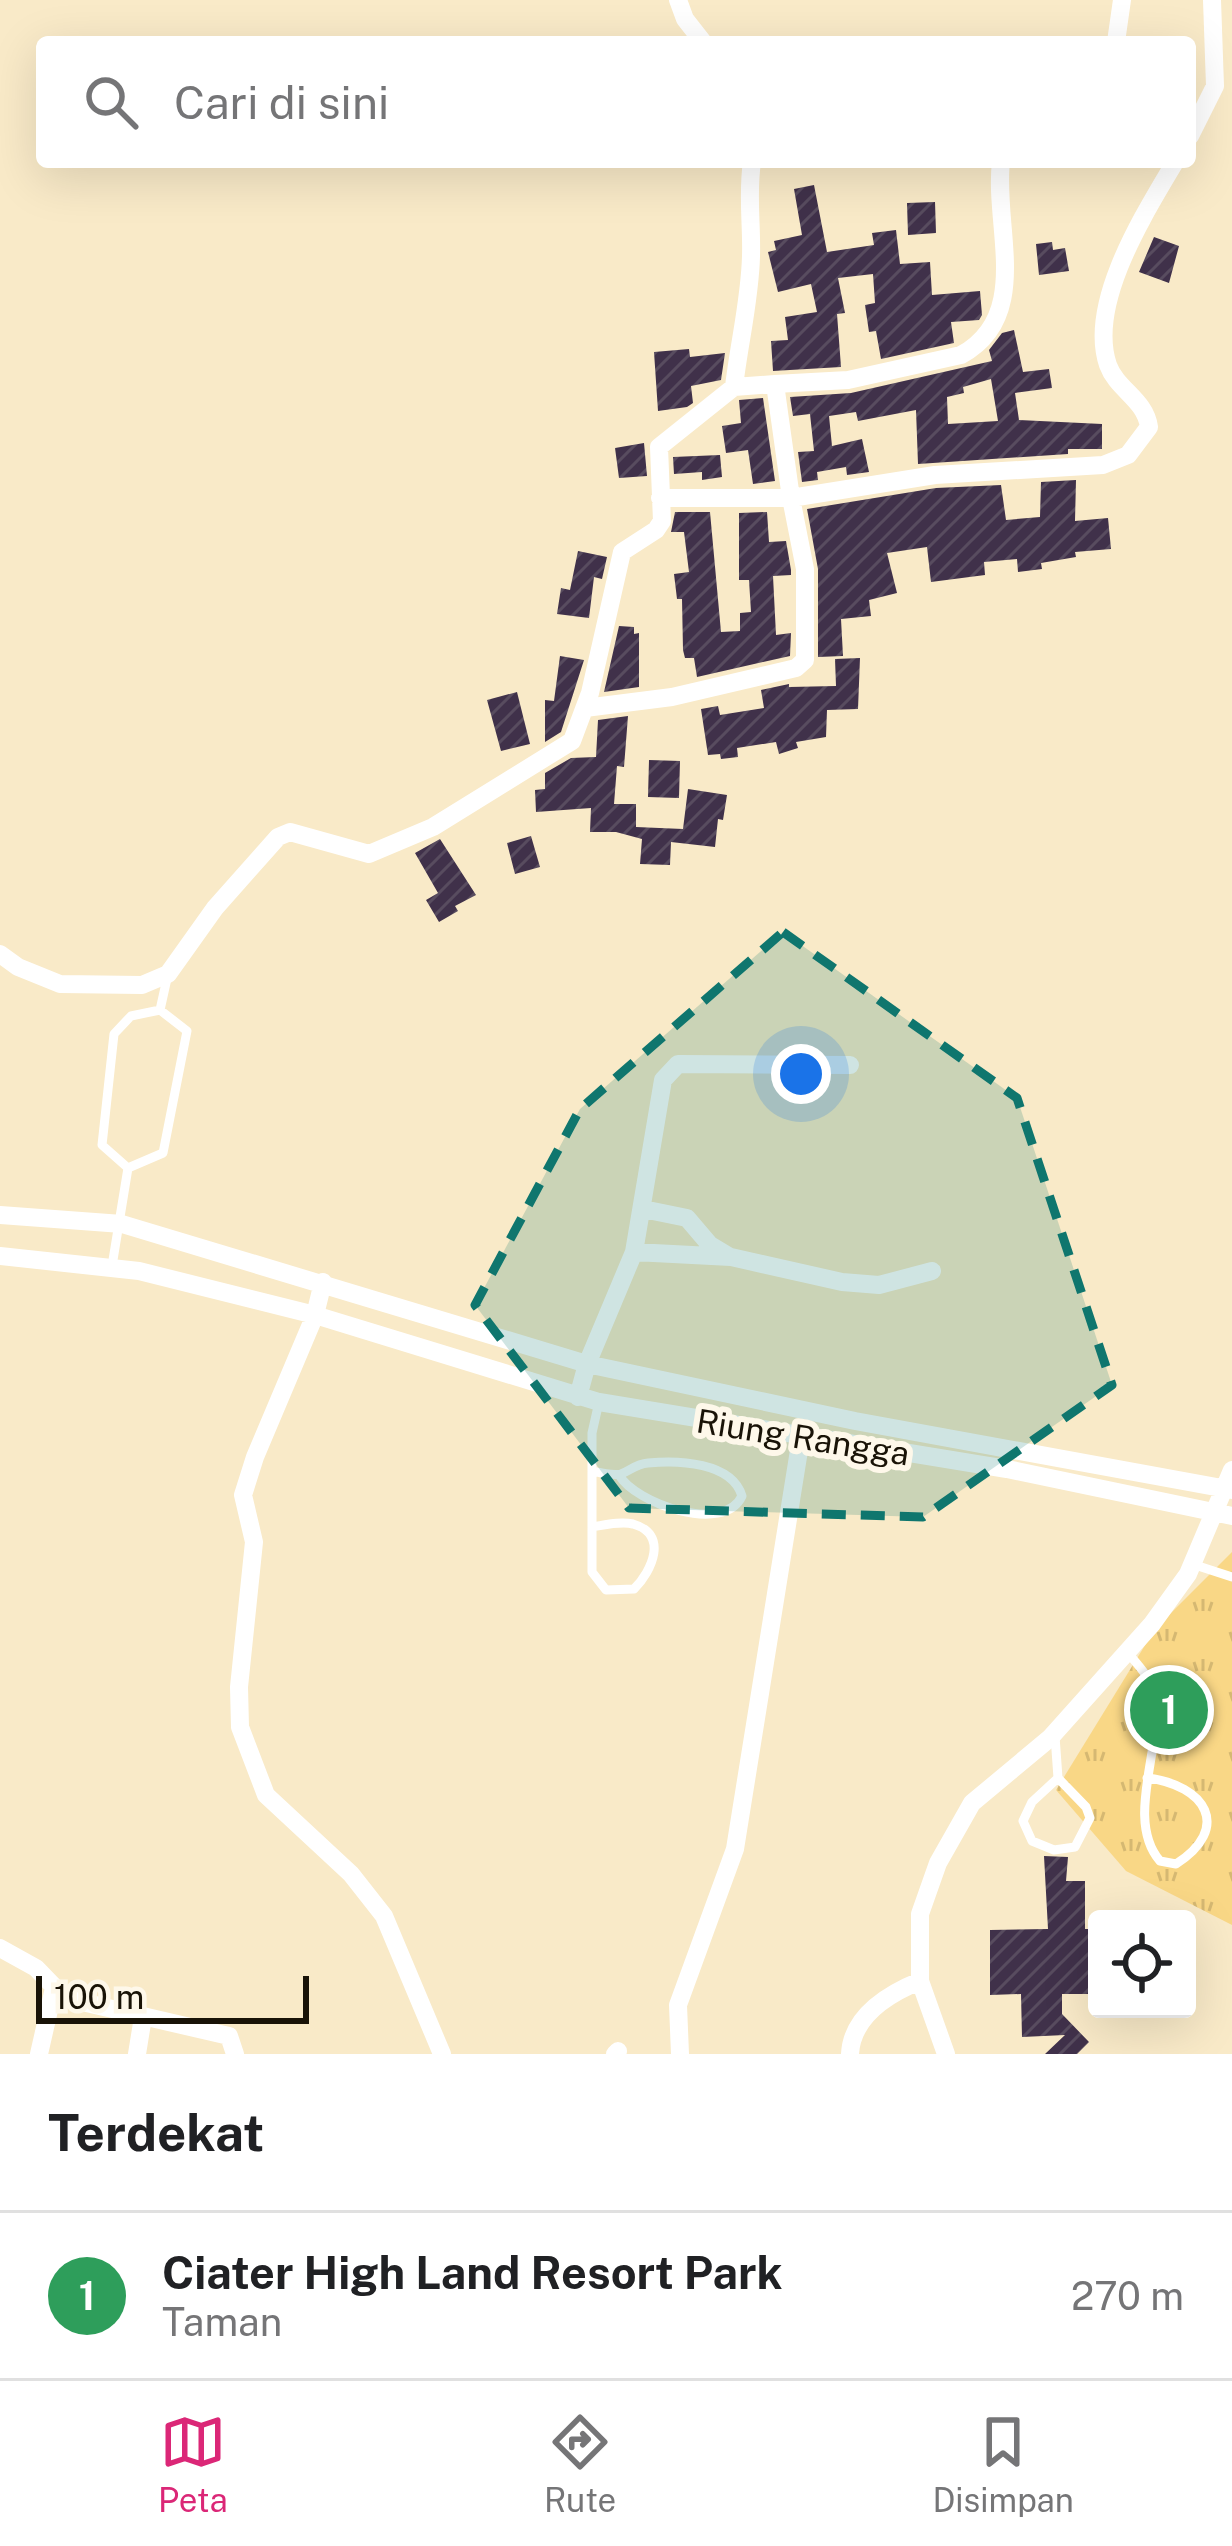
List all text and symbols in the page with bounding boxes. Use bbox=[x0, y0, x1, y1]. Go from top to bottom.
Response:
search box bbox=[36, 36, 1196, 168]
icon: search bbox=[78, 69, 144, 135]
text: Cari di sini bbox=[174, 76, 389, 129]
your location bbox=[771, 1044, 831, 1104]
street label: Riung Rangga bbox=[694, 1401, 912, 1473]
pin: 1 bbox=[1130, 1665, 1208, 1755]
map controls bbox=[1088, 1910, 1196, 2018]
button: locate bbox=[1088, 1910, 1196, 2018]
scale bar bbox=[36, 1970, 309, 2023]
text: 100 m bbox=[54, 1978, 144, 2016]
text: Terdekat bbox=[48, 2103, 264, 2162]
text: Ciater High Land Resort Park bbox=[162, 2246, 783, 2299]
text: 1 bbox=[79, 2273, 95, 2319]
text: 270 m bbox=[1071, 2273, 1184, 2319]
text: Taman bbox=[162, 2299, 282, 2345]
tab: Peta bbox=[158, 2409, 228, 2519]
tab: Rute bbox=[544, 2409, 616, 2519]
tab: Disimpan bbox=[932, 2409, 1074, 2519]

